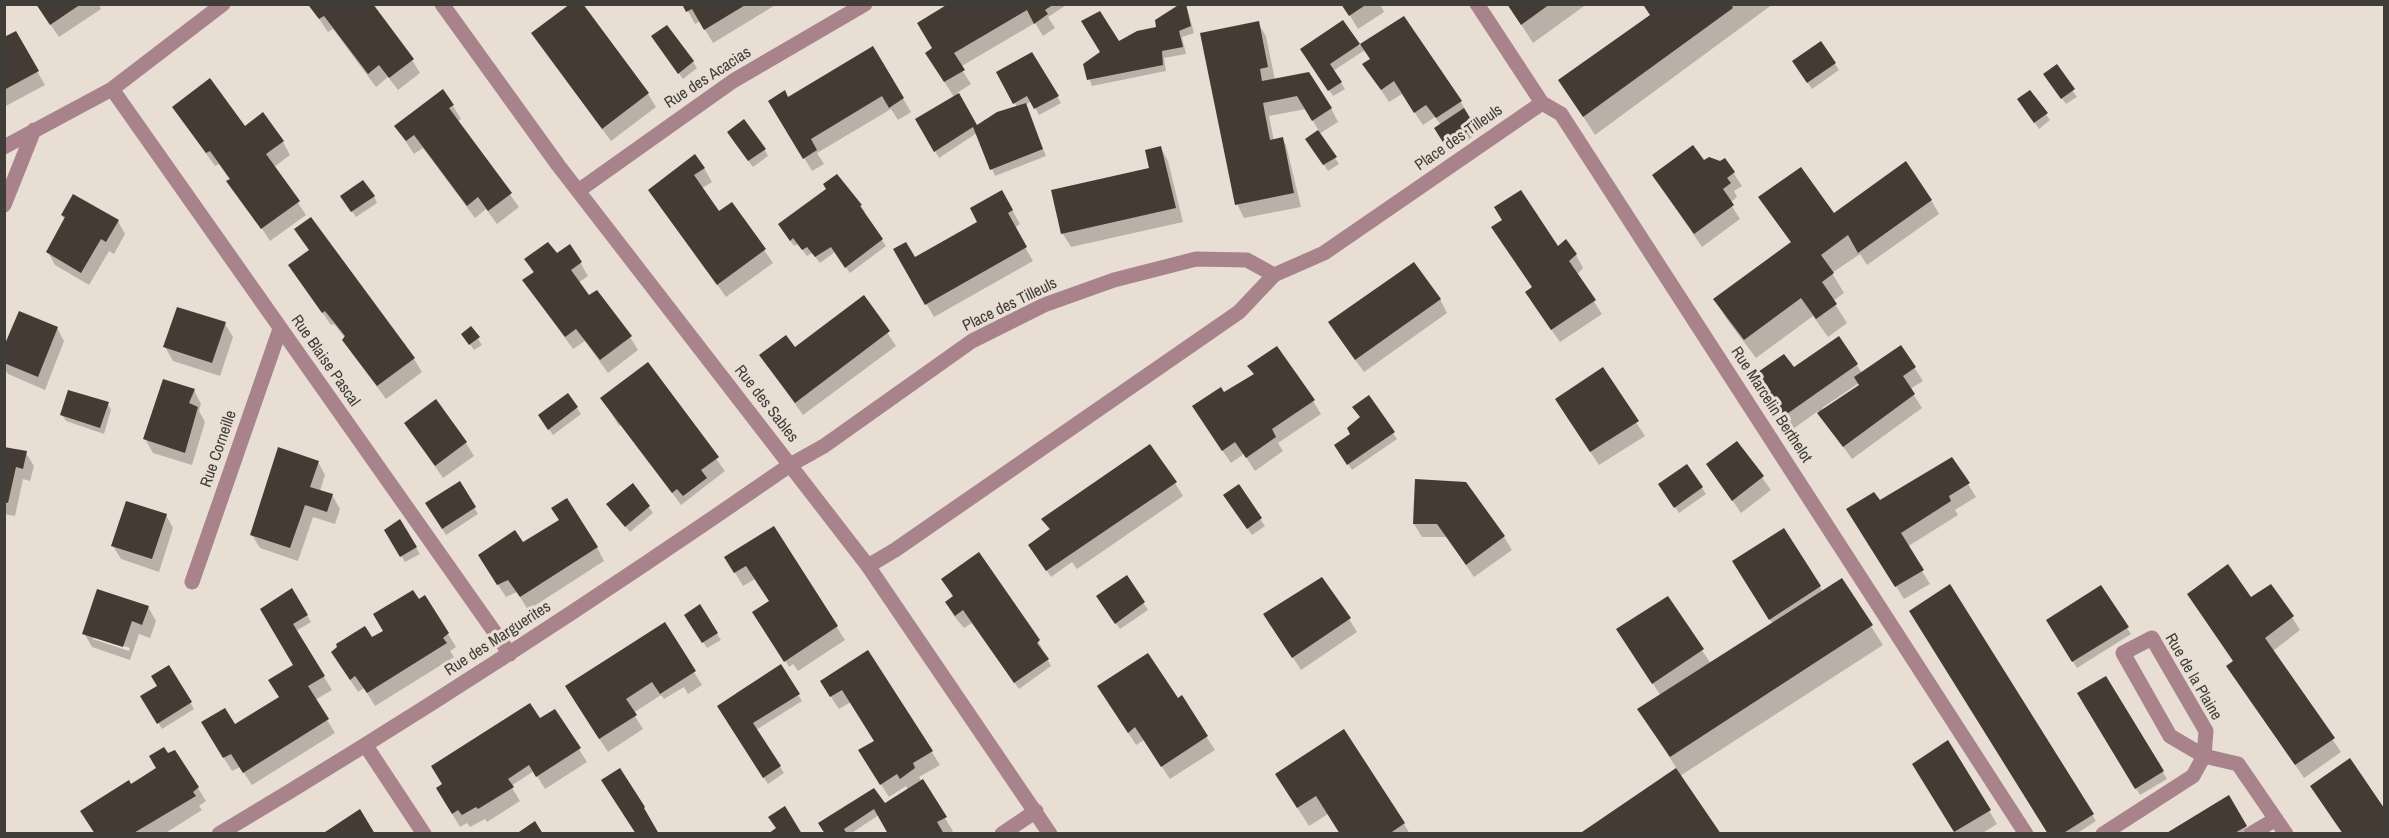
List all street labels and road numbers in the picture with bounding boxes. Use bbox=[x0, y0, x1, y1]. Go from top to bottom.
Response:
street label: Rue des Acacias bbox=[661, 43, 755, 113]
street label: Place des Tilleuls bbox=[1412, 101, 1506, 175]
street label: Place des Tilleuls bbox=[960, 274, 1060, 336]
street label: Rue Blaise Pascal bbox=[286, 312, 364, 410]
street label: Rue Marcelin Berthelot bbox=[1726, 344, 1816, 466]
street label: Rue des Sables bbox=[730, 362, 802, 446]
street label: Rue Corneille bbox=[197, 408, 241, 490]
street label: Rue des Marguerites bbox=[441, 598, 555, 680]
street label: Rue de la Plaine bbox=[2160, 630, 2226, 724]

